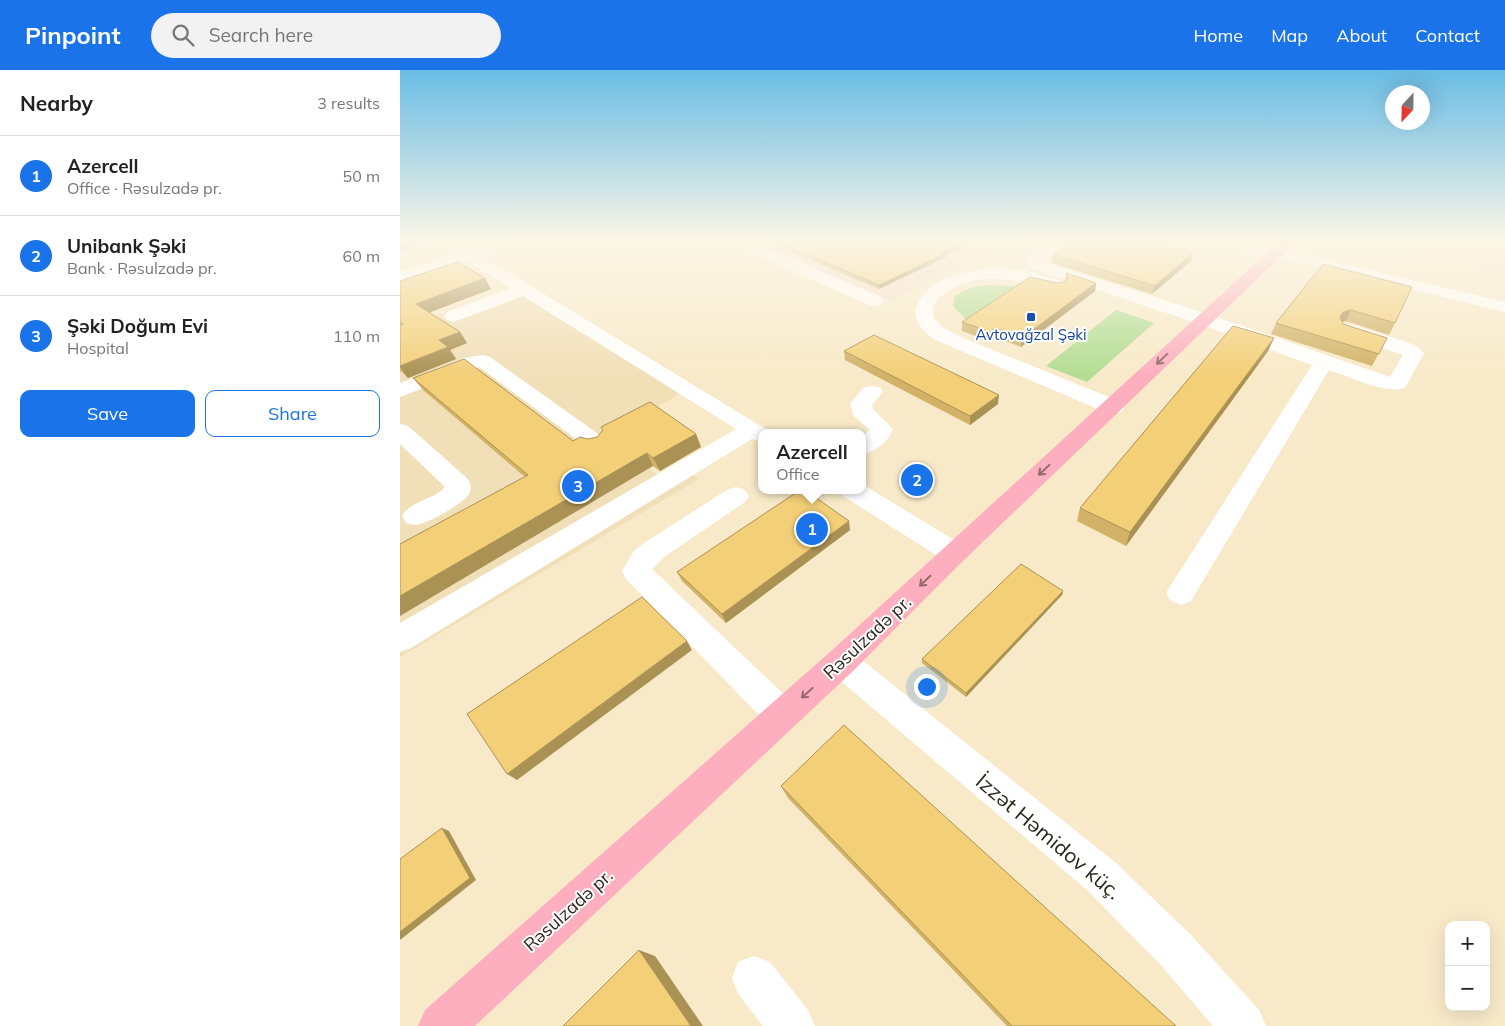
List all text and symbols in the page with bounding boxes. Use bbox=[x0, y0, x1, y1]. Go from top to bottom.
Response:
search box bbox=[151, 13, 501, 58]
text: Pinpoint bbox=[25, 20, 121, 50]
icon: search bbox=[169, 21, 197, 49]
text: Search here bbox=[209, 23, 313, 47]
text: Home bbox=[1193, 24, 1243, 47]
text: Map bbox=[1271, 24, 1308, 47]
text: About bbox=[1336, 24, 1387, 47]
text: Contact bbox=[1415, 24, 1480, 47]
north arrow bbox=[1385, 85, 1430, 130]
text: Nearby bbox=[20, 90, 93, 116]
text: 3 results bbox=[317, 93, 380, 113]
text: Azercell bbox=[67, 154, 138, 178]
text: 1 bbox=[31, 166, 41, 186]
text: 50 m bbox=[343, 166, 380, 186]
text: Office · Rəsulzadə pr. bbox=[67, 178, 222, 198]
text: Unibank Şəki bbox=[67, 234, 186, 258]
text: 2 bbox=[31, 246, 41, 266]
text: 60 m bbox=[343, 246, 380, 266]
text: Bank · Rəsulzadə pr. bbox=[67, 258, 217, 278]
marker: Avtovağzal Şəki bbox=[1025, 311, 1037, 323]
text: Şəki Doğum Evi bbox=[67, 314, 208, 338]
place label: Avtovağzal Şəki bbox=[975, 325, 1087, 344]
text: 3 bbox=[31, 326, 41, 346]
text: 110 m bbox=[333, 326, 380, 346]
text: Hospital bbox=[67, 338, 129, 358]
one-way arrow bbox=[1156, 353, 1169, 365]
button: Save bbox=[20, 390, 195, 437]
button: Share bbox=[205, 390, 380, 437]
popup bbox=[758, 429, 866, 494]
text: Azercell bbox=[776, 440, 848, 464]
pin: 2 bbox=[901, 461, 933, 499]
text: Office bbox=[776, 464, 819, 484]
one-way arrow bbox=[1038, 465, 1051, 476]
pin: 3 bbox=[562, 467, 594, 505]
pin: 1 bbox=[796, 510, 828, 548]
one-way arrow bbox=[919, 575, 932, 587]
street label: Rəsulzadə pr. bbox=[818, 590, 916, 684]
your location bbox=[914, 674, 940, 700]
one-way arrow bbox=[801, 687, 814, 698]
street label: İzzət Həmidov küç. bbox=[971, 768, 1127, 904]
street label: Rəsulzadə pr. bbox=[519, 864, 617, 956]
map controls bbox=[1445, 921, 1490, 1011]
button: + bbox=[1445, 921, 1490, 966]
button: − bbox=[1445, 966, 1490, 1011]

